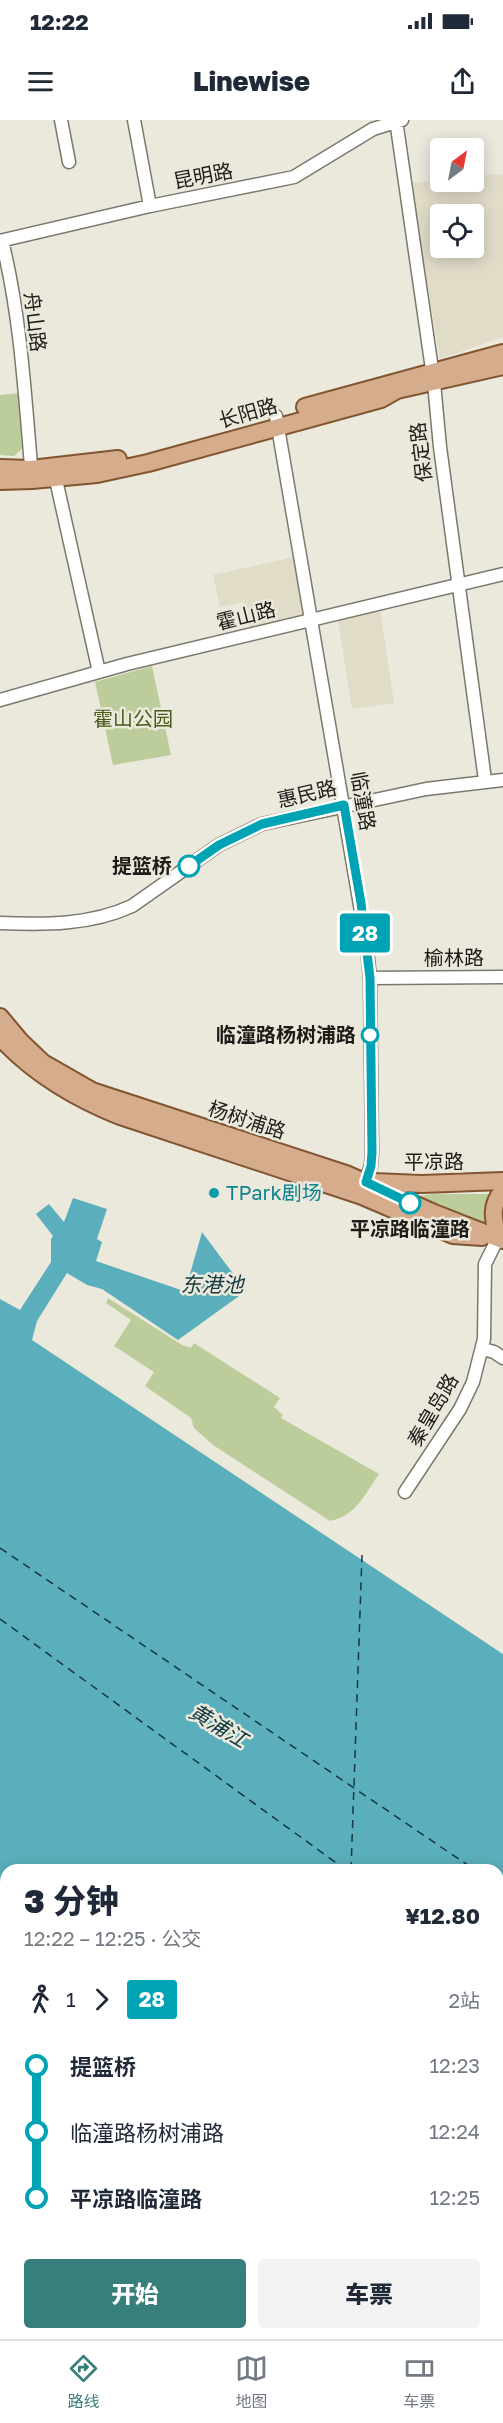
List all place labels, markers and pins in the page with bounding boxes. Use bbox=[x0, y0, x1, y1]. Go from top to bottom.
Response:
place label: 提篮桥 bbox=[112, 853, 172, 877]
marker: 提篮桥 bbox=[178, 855, 200, 877]
place label: 临潼路杨树浦路 bbox=[216, 1022, 356, 1046]
marker: 临潼路杨树浦路 bbox=[361, 1026, 379, 1044]
place label: TPark剧场 bbox=[226, 1180, 322, 1204]
marker: TPark剧场 bbox=[207, 1186, 221, 1200]
marker: 平凉路临潼路 bbox=[399, 1192, 421, 1214]
place label: 平凉路临潼路 bbox=[350, 1216, 470, 1240]

